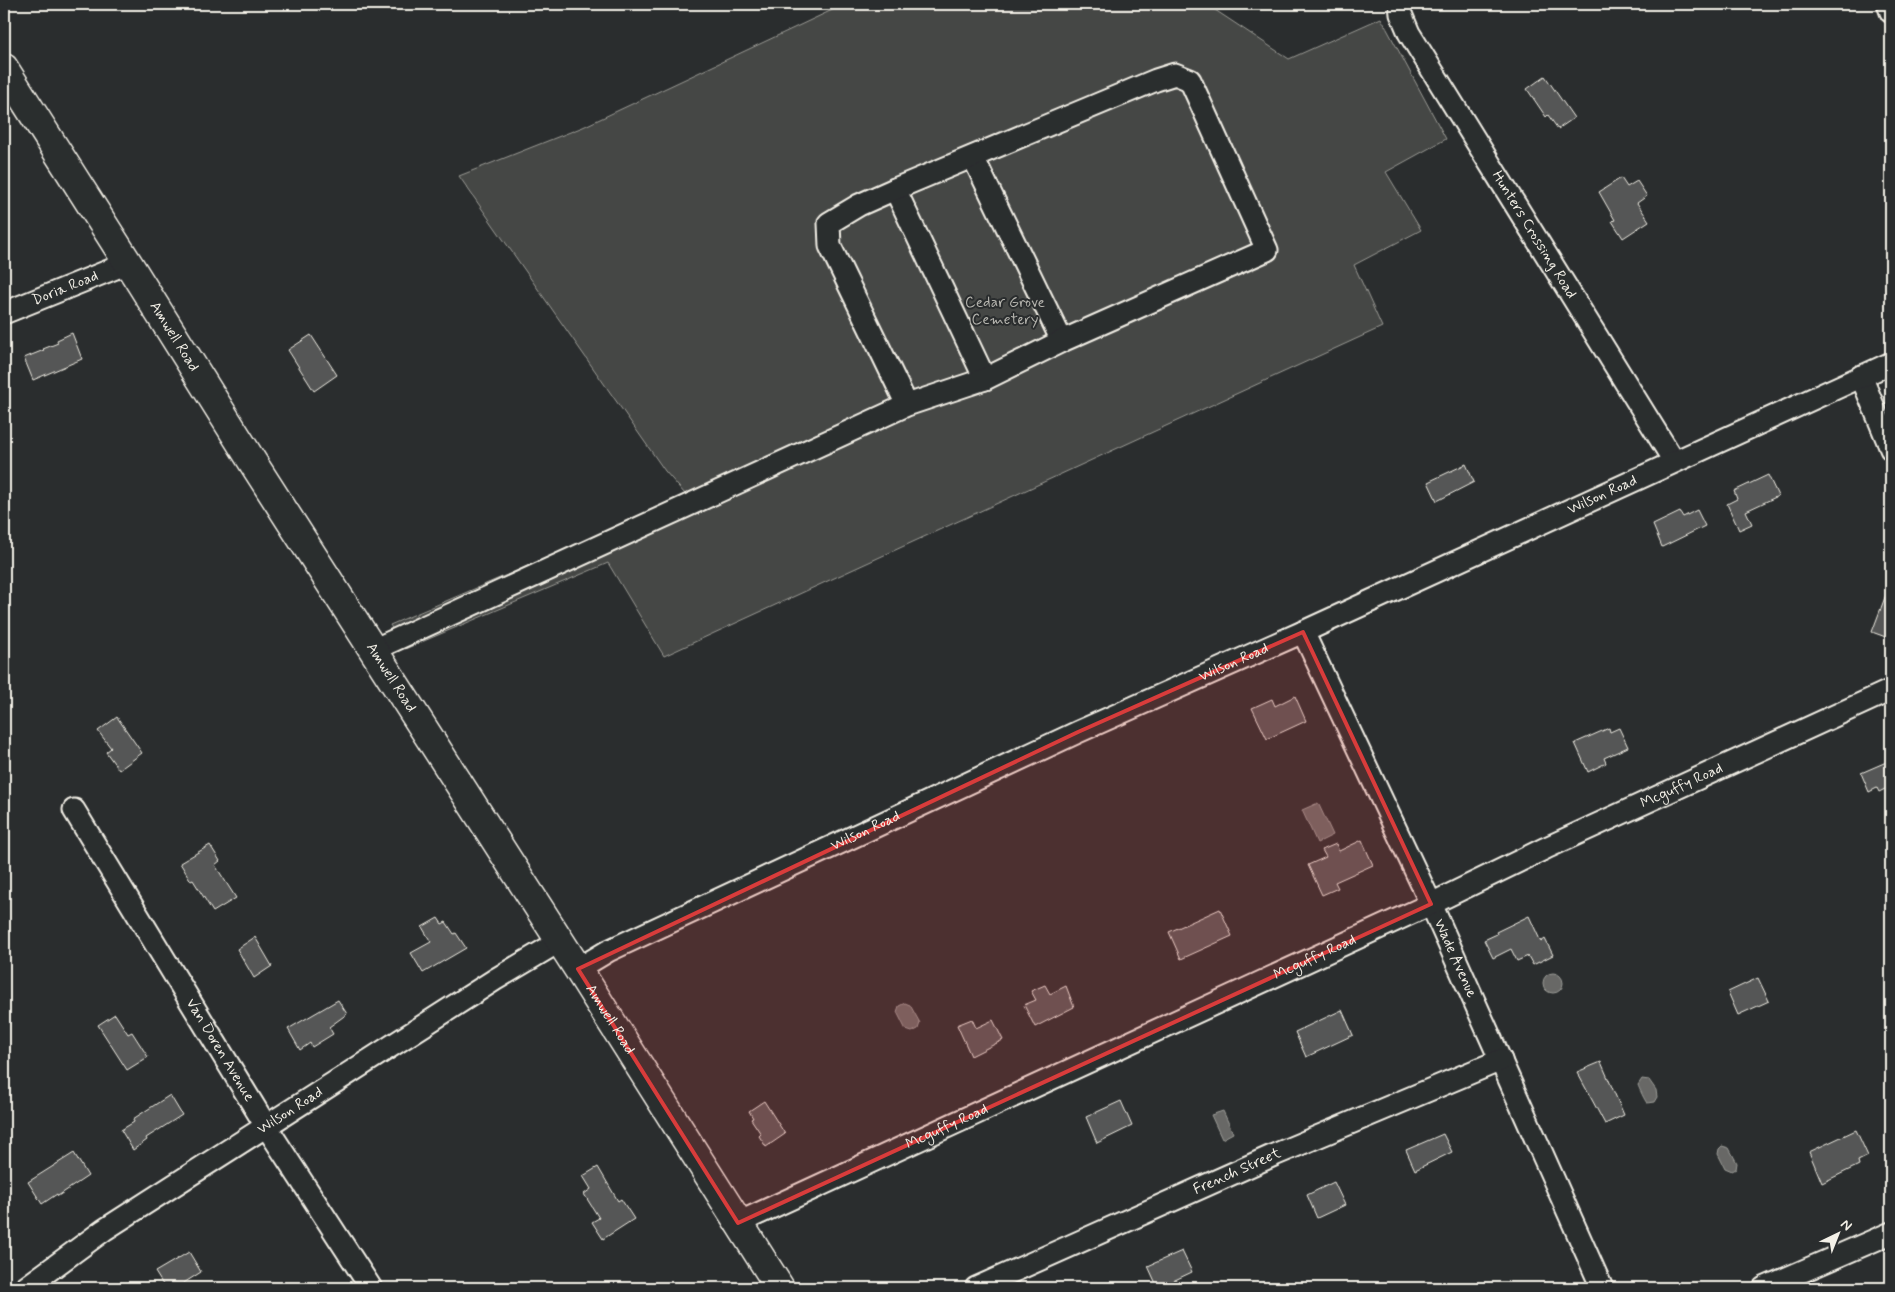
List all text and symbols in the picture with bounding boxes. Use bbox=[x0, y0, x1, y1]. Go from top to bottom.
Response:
street label: Hunters Crossing Road bbox=[1487, 167, 1581, 302]
street label: Doria Road bbox=[29, 266, 101, 311]
park label: Cedar Grove Cemetery bbox=[965, 293, 1045, 330]
street label: Amwell Road bbox=[145, 298, 204, 376]
street label: Wilson Road bbox=[1564, 470, 1640, 520]
street label: Amwell Road bbox=[361, 639, 421, 716]
street label: Wilson Road bbox=[1196, 639, 1272, 687]
street label: Mcguffy Road bbox=[1637, 758, 1726, 813]
street label: Wilson Road bbox=[827, 806, 903, 856]
street label: Wade Avenue bbox=[1429, 916, 1481, 1001]
street label: Mcguffy Road bbox=[1270, 930, 1359, 985]
street label: Amwell Road bbox=[580, 981, 640, 1058]
street label: Van Doren Avenue bbox=[181, 995, 259, 1105]
street label: Wilson Road bbox=[253, 1082, 327, 1139]
street label: Mcguffy Road bbox=[902, 1099, 991, 1154]
street label: French Street bbox=[1190, 1143, 1284, 1200]
north arrow bbox=[1812, 1210, 1862, 1260]
text: N bbox=[1837, 1215, 1856, 1235]

